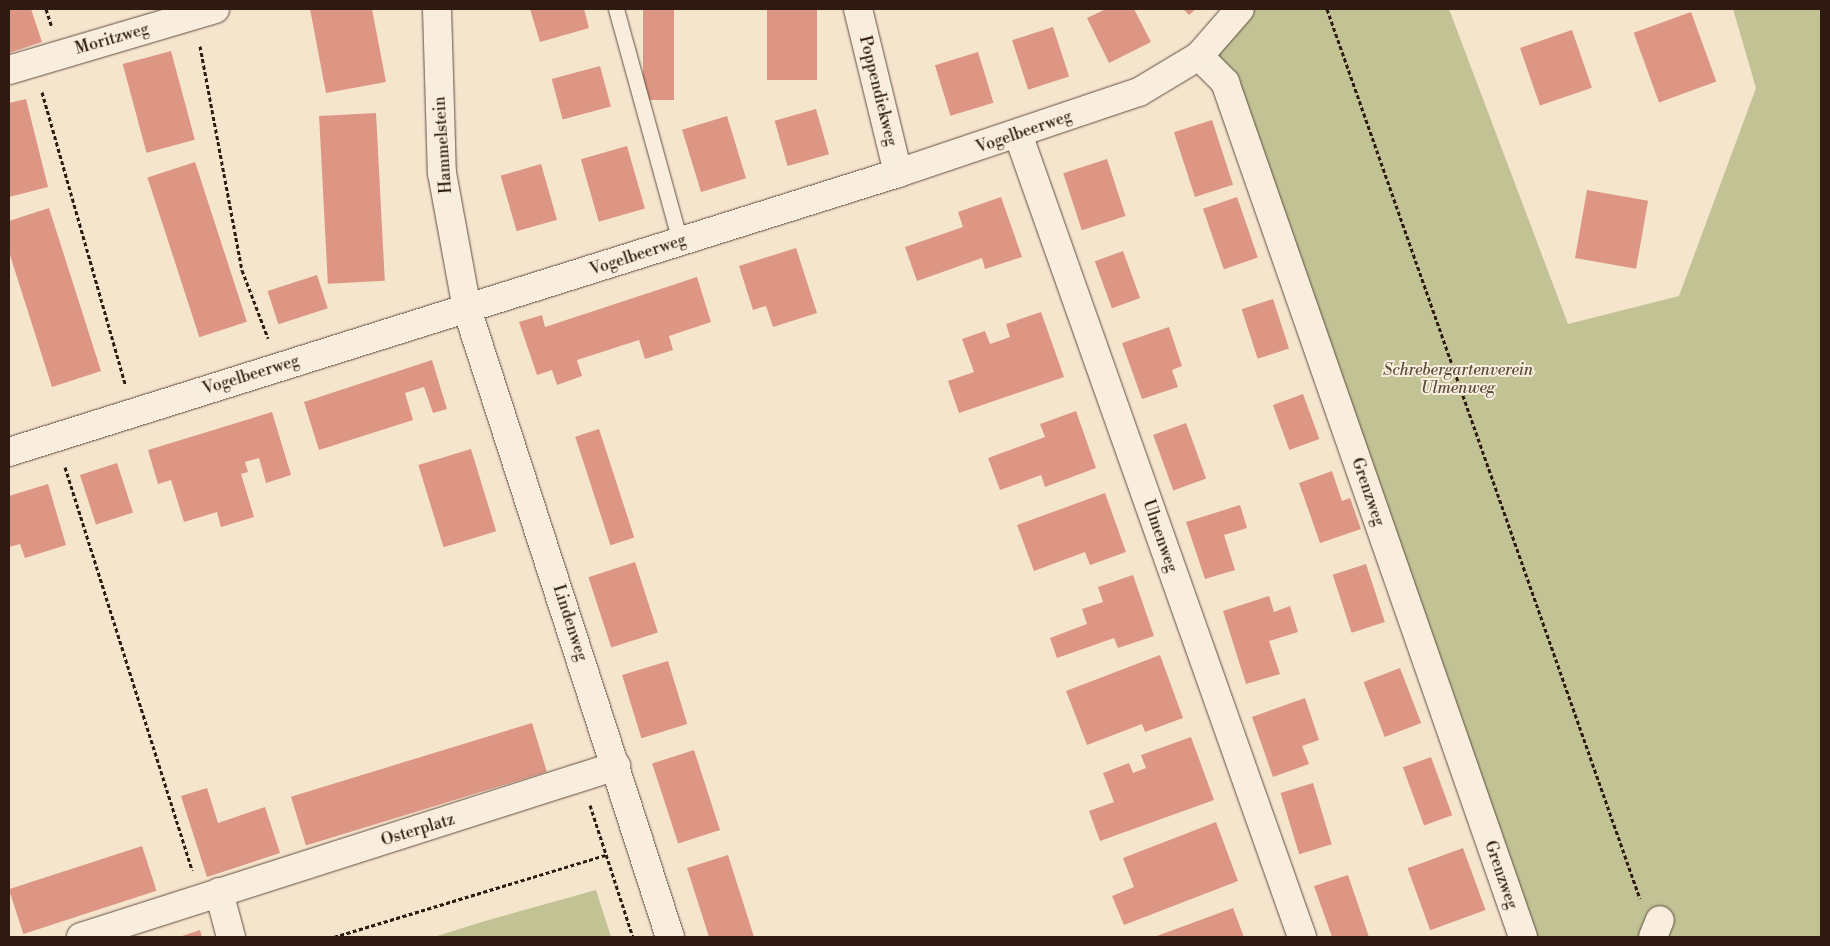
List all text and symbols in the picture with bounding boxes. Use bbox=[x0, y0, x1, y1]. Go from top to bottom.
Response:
street label: Moritzweg bbox=[73, 19, 151, 59]
street label: Poppendiekweg bbox=[855, 34, 901, 148]
street label: Hammelstein bbox=[430, 96, 456, 194]
street label: Vogelbeerweg bbox=[974, 107, 1074, 157]
street label: Vogelbeerweg bbox=[587, 230, 689, 280]
street label: Vogelbeerweg bbox=[200, 351, 302, 399]
park label: Schrebergartenverein Ulmenweg bbox=[1383, 360, 1533, 398]
street label: Grenzweg bbox=[1347, 455, 1389, 529]
street label: Ulmenweg bbox=[1139, 497, 1181, 575]
street label: Lindenweg bbox=[549, 582, 591, 664]
street label: Osterplatz bbox=[379, 810, 457, 850]
street label: Grenzweg bbox=[1480, 838, 1522, 912]

